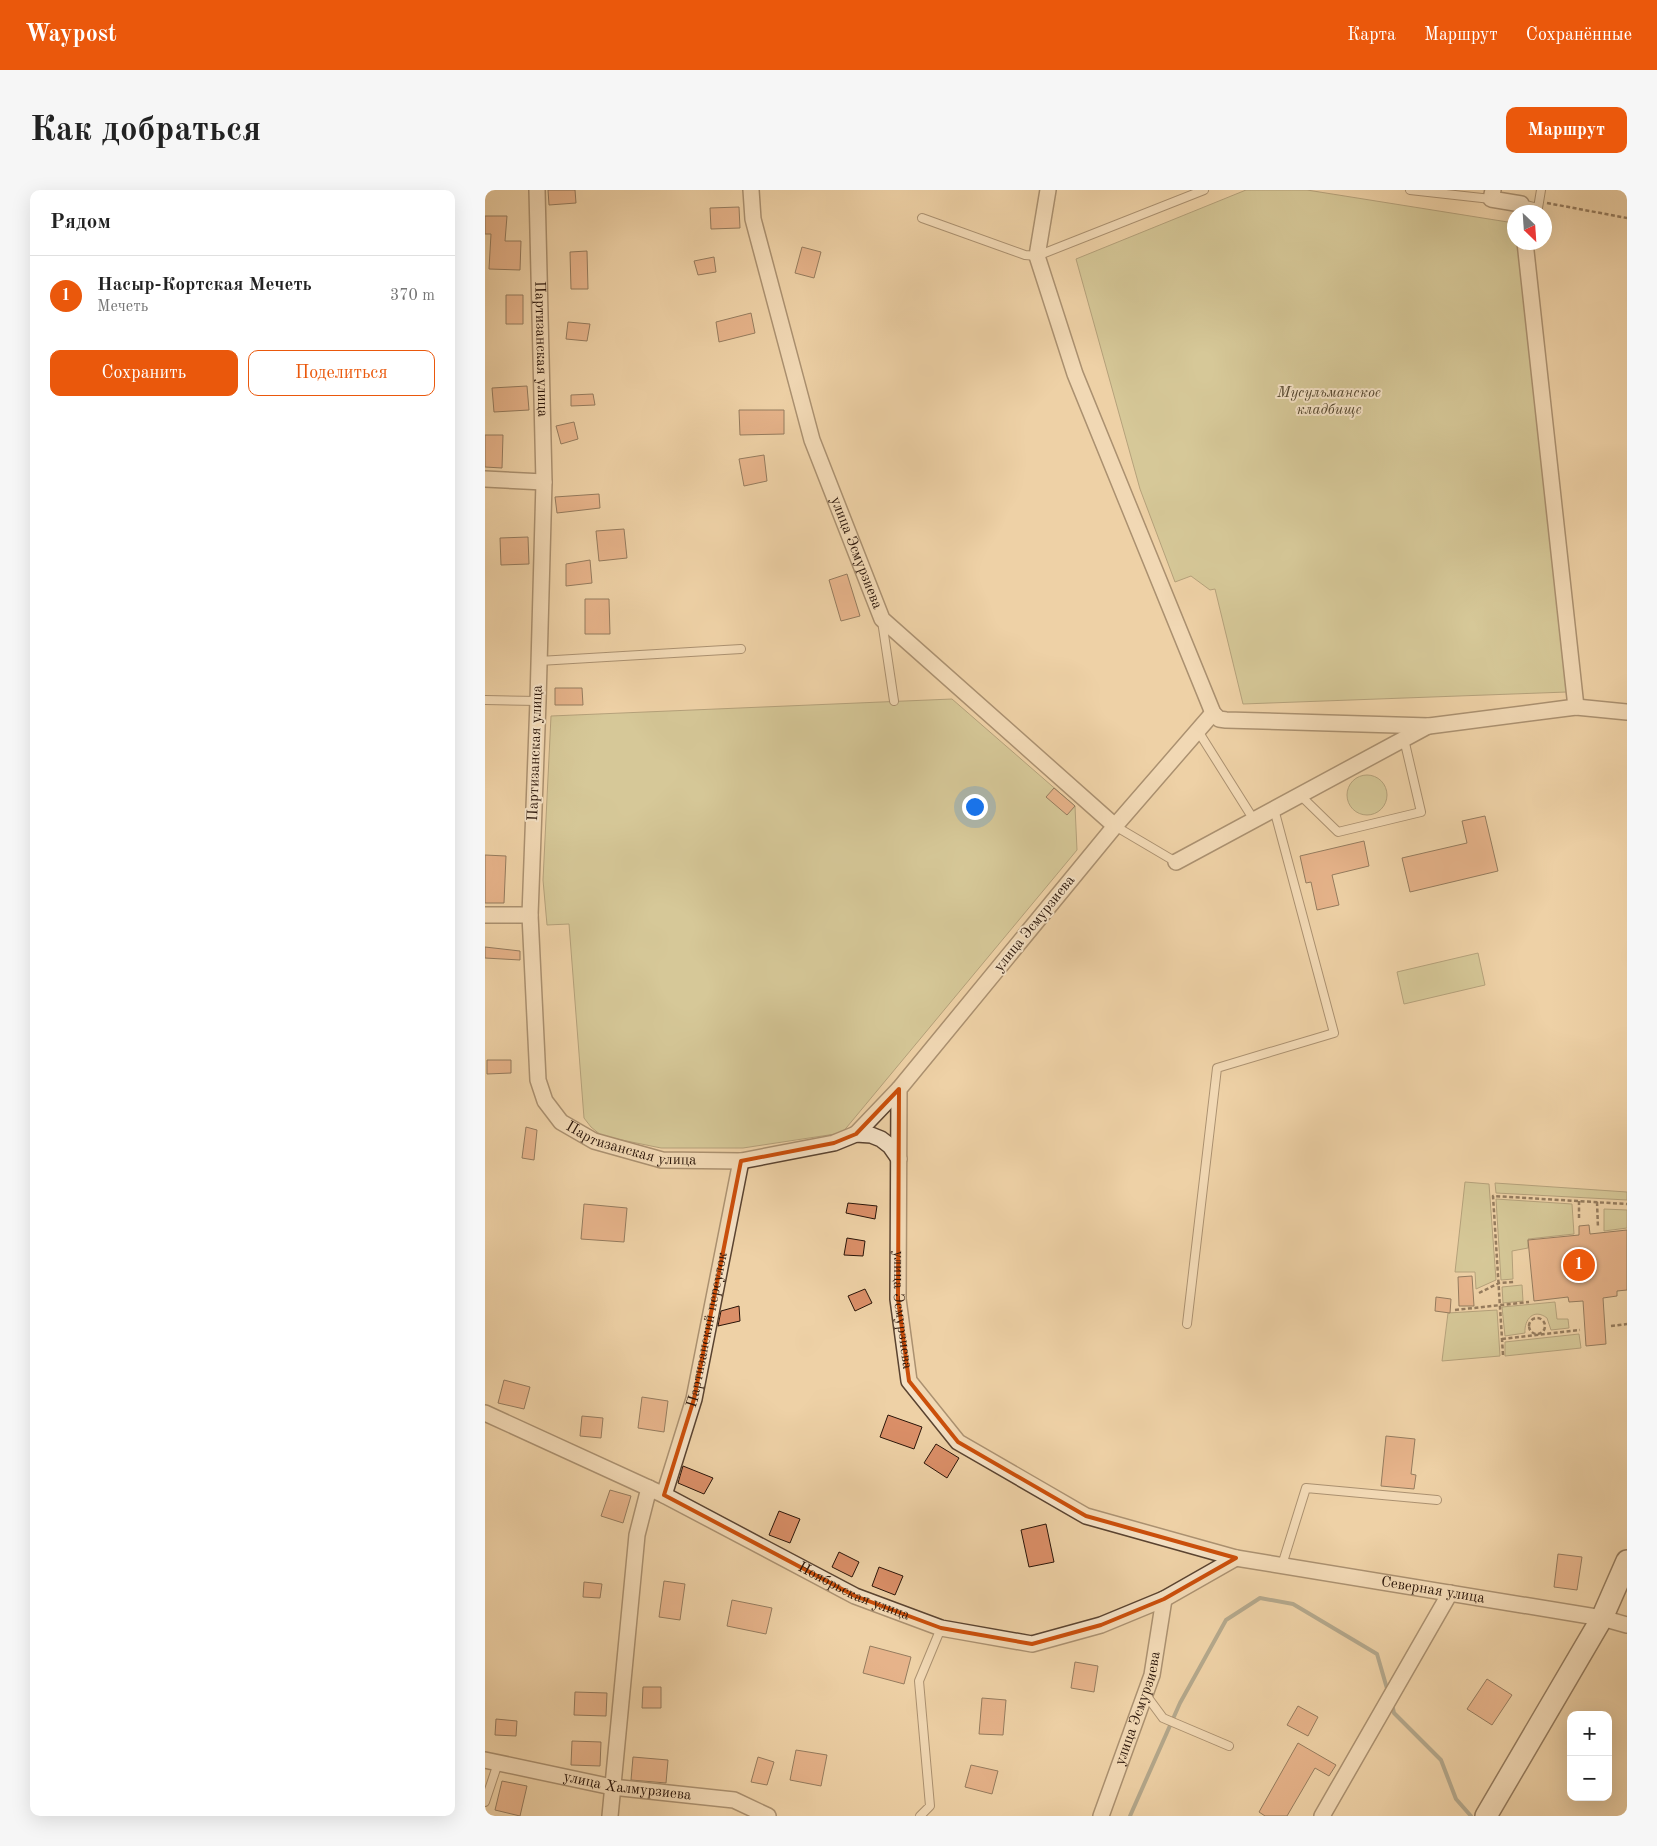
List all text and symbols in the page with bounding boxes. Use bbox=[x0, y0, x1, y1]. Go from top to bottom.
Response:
text: Waypost bbox=[25, 23, 117, 47]
text: Карта bbox=[1347, 26, 1396, 44]
text: Маршрут bbox=[1424, 26, 1498, 44]
text: Сохранённые bbox=[1526, 26, 1632, 44]
button: Маршрут bbox=[1506, 107, 1627, 153]
text: Как добраться bbox=[30, 113, 261, 148]
north arrow bbox=[1507, 205, 1552, 250]
text: Рядом bbox=[50, 212, 111, 233]
text: Насыр-Кортская Мечеть bbox=[97, 276, 312, 295]
street label: Партизанская улица bbox=[532, 281, 550, 418]
text: 1 bbox=[61, 288, 71, 304]
text: 370 m bbox=[390, 288, 435, 304]
text: Мечеть bbox=[97, 299, 148, 315]
button: Сохранить bbox=[50, 350, 238, 396]
button: Поделиться bbox=[248, 350, 435, 396]
park label: Мусульманское кладбище bbox=[1276, 386, 1381, 418]
street label: улица Эсмурзиева bbox=[827, 495, 885, 612]
street label: Партизанская улица bbox=[526, 684, 546, 821]
your location bbox=[962, 794, 988, 820]
street label: улица Эсмурзиева bbox=[992, 873, 1079, 975]
street label: Партизанская улица bbox=[563, 1119, 697, 1168]
pin: 1 bbox=[1563, 1246, 1595, 1284]
street label: Партизанский переулок bbox=[684, 1250, 730, 1410]
street label: улица Эсмурзиева bbox=[890, 1250, 915, 1371]
street label: Ноябрьская улица bbox=[795, 1560, 912, 1623]
street label: Северная улица bbox=[1380, 1574, 1486, 1606]
street label: улица Эсмурзиева bbox=[1112, 1650, 1163, 1767]
map controls bbox=[1567, 1711, 1612, 1801]
button: + bbox=[1567, 1711, 1612, 1756]
button: − bbox=[1567, 1756, 1612, 1801]
street label: улица Халмурзиева bbox=[562, 1769, 693, 1803]

